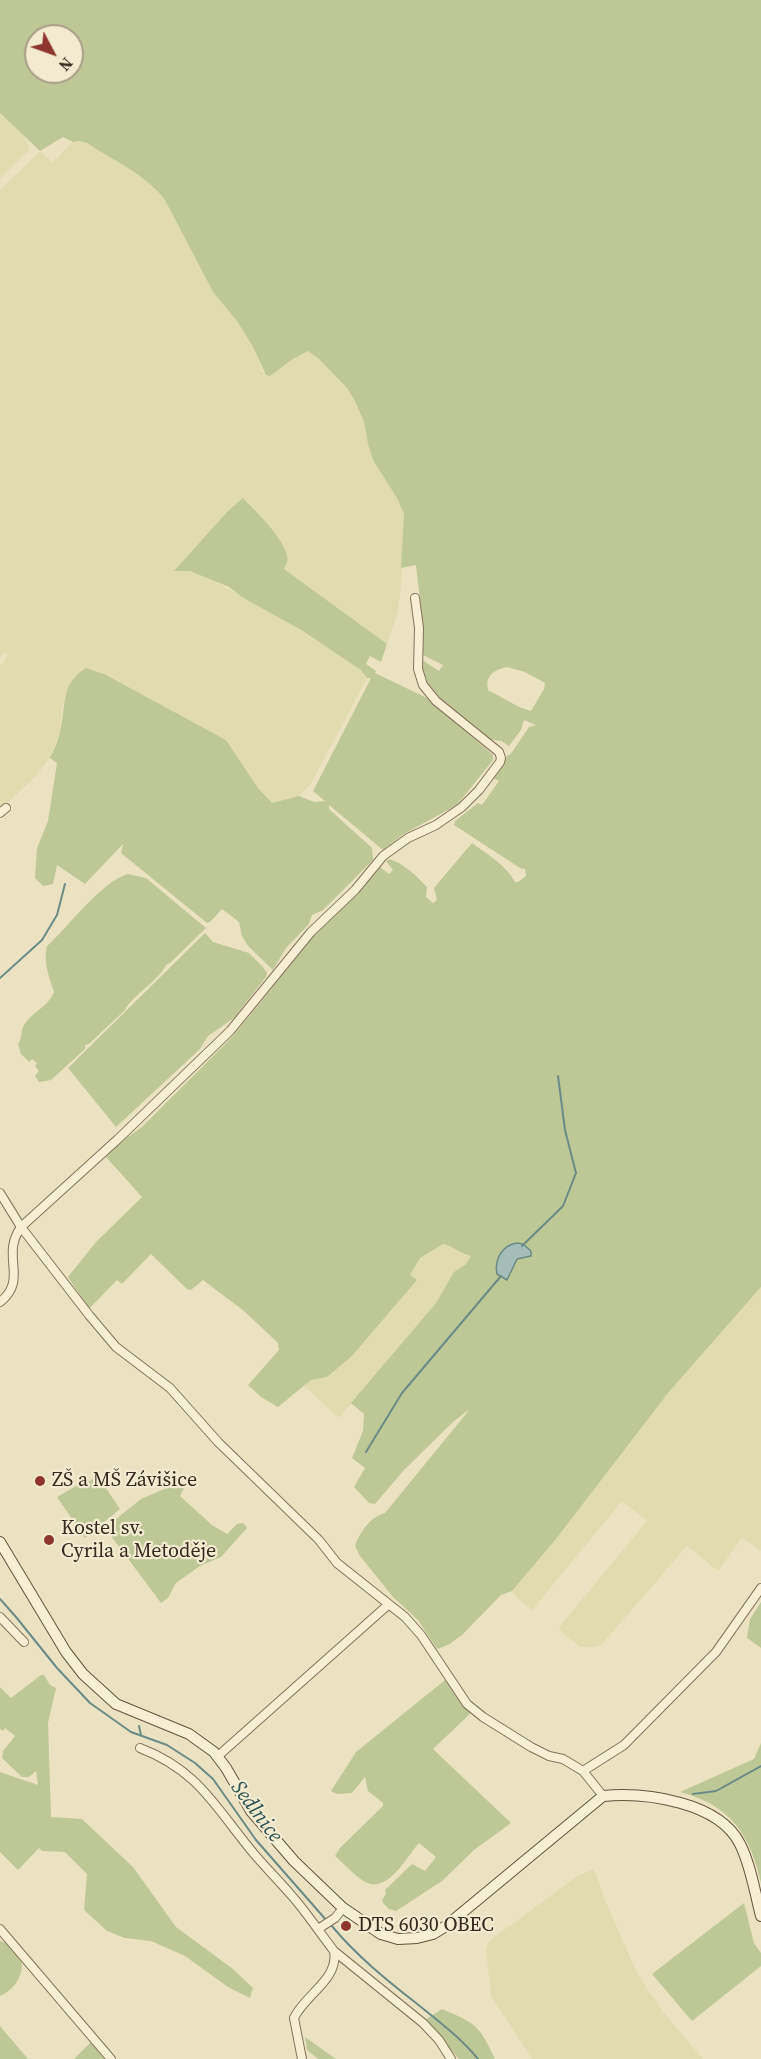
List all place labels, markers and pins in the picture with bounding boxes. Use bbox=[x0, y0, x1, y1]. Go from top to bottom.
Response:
place label: ZŠ a MŠ Závišice bbox=[52, 1469, 197, 1493]
marker: ZŠ a MŠ Závišice bbox=[33, 1474, 47, 1488]
place label: Kostel sv. Cyrila a Metoděje bbox=[61, 1517, 216, 1564]
marker: Kostel sv. Cyrila a Metoděje bbox=[42, 1533, 56, 1547]
place label: DTS 6030 OBEC bbox=[358, 1914, 494, 1938]
marker: DTS 6030 OBEC bbox=[339, 1919, 353, 1933]

